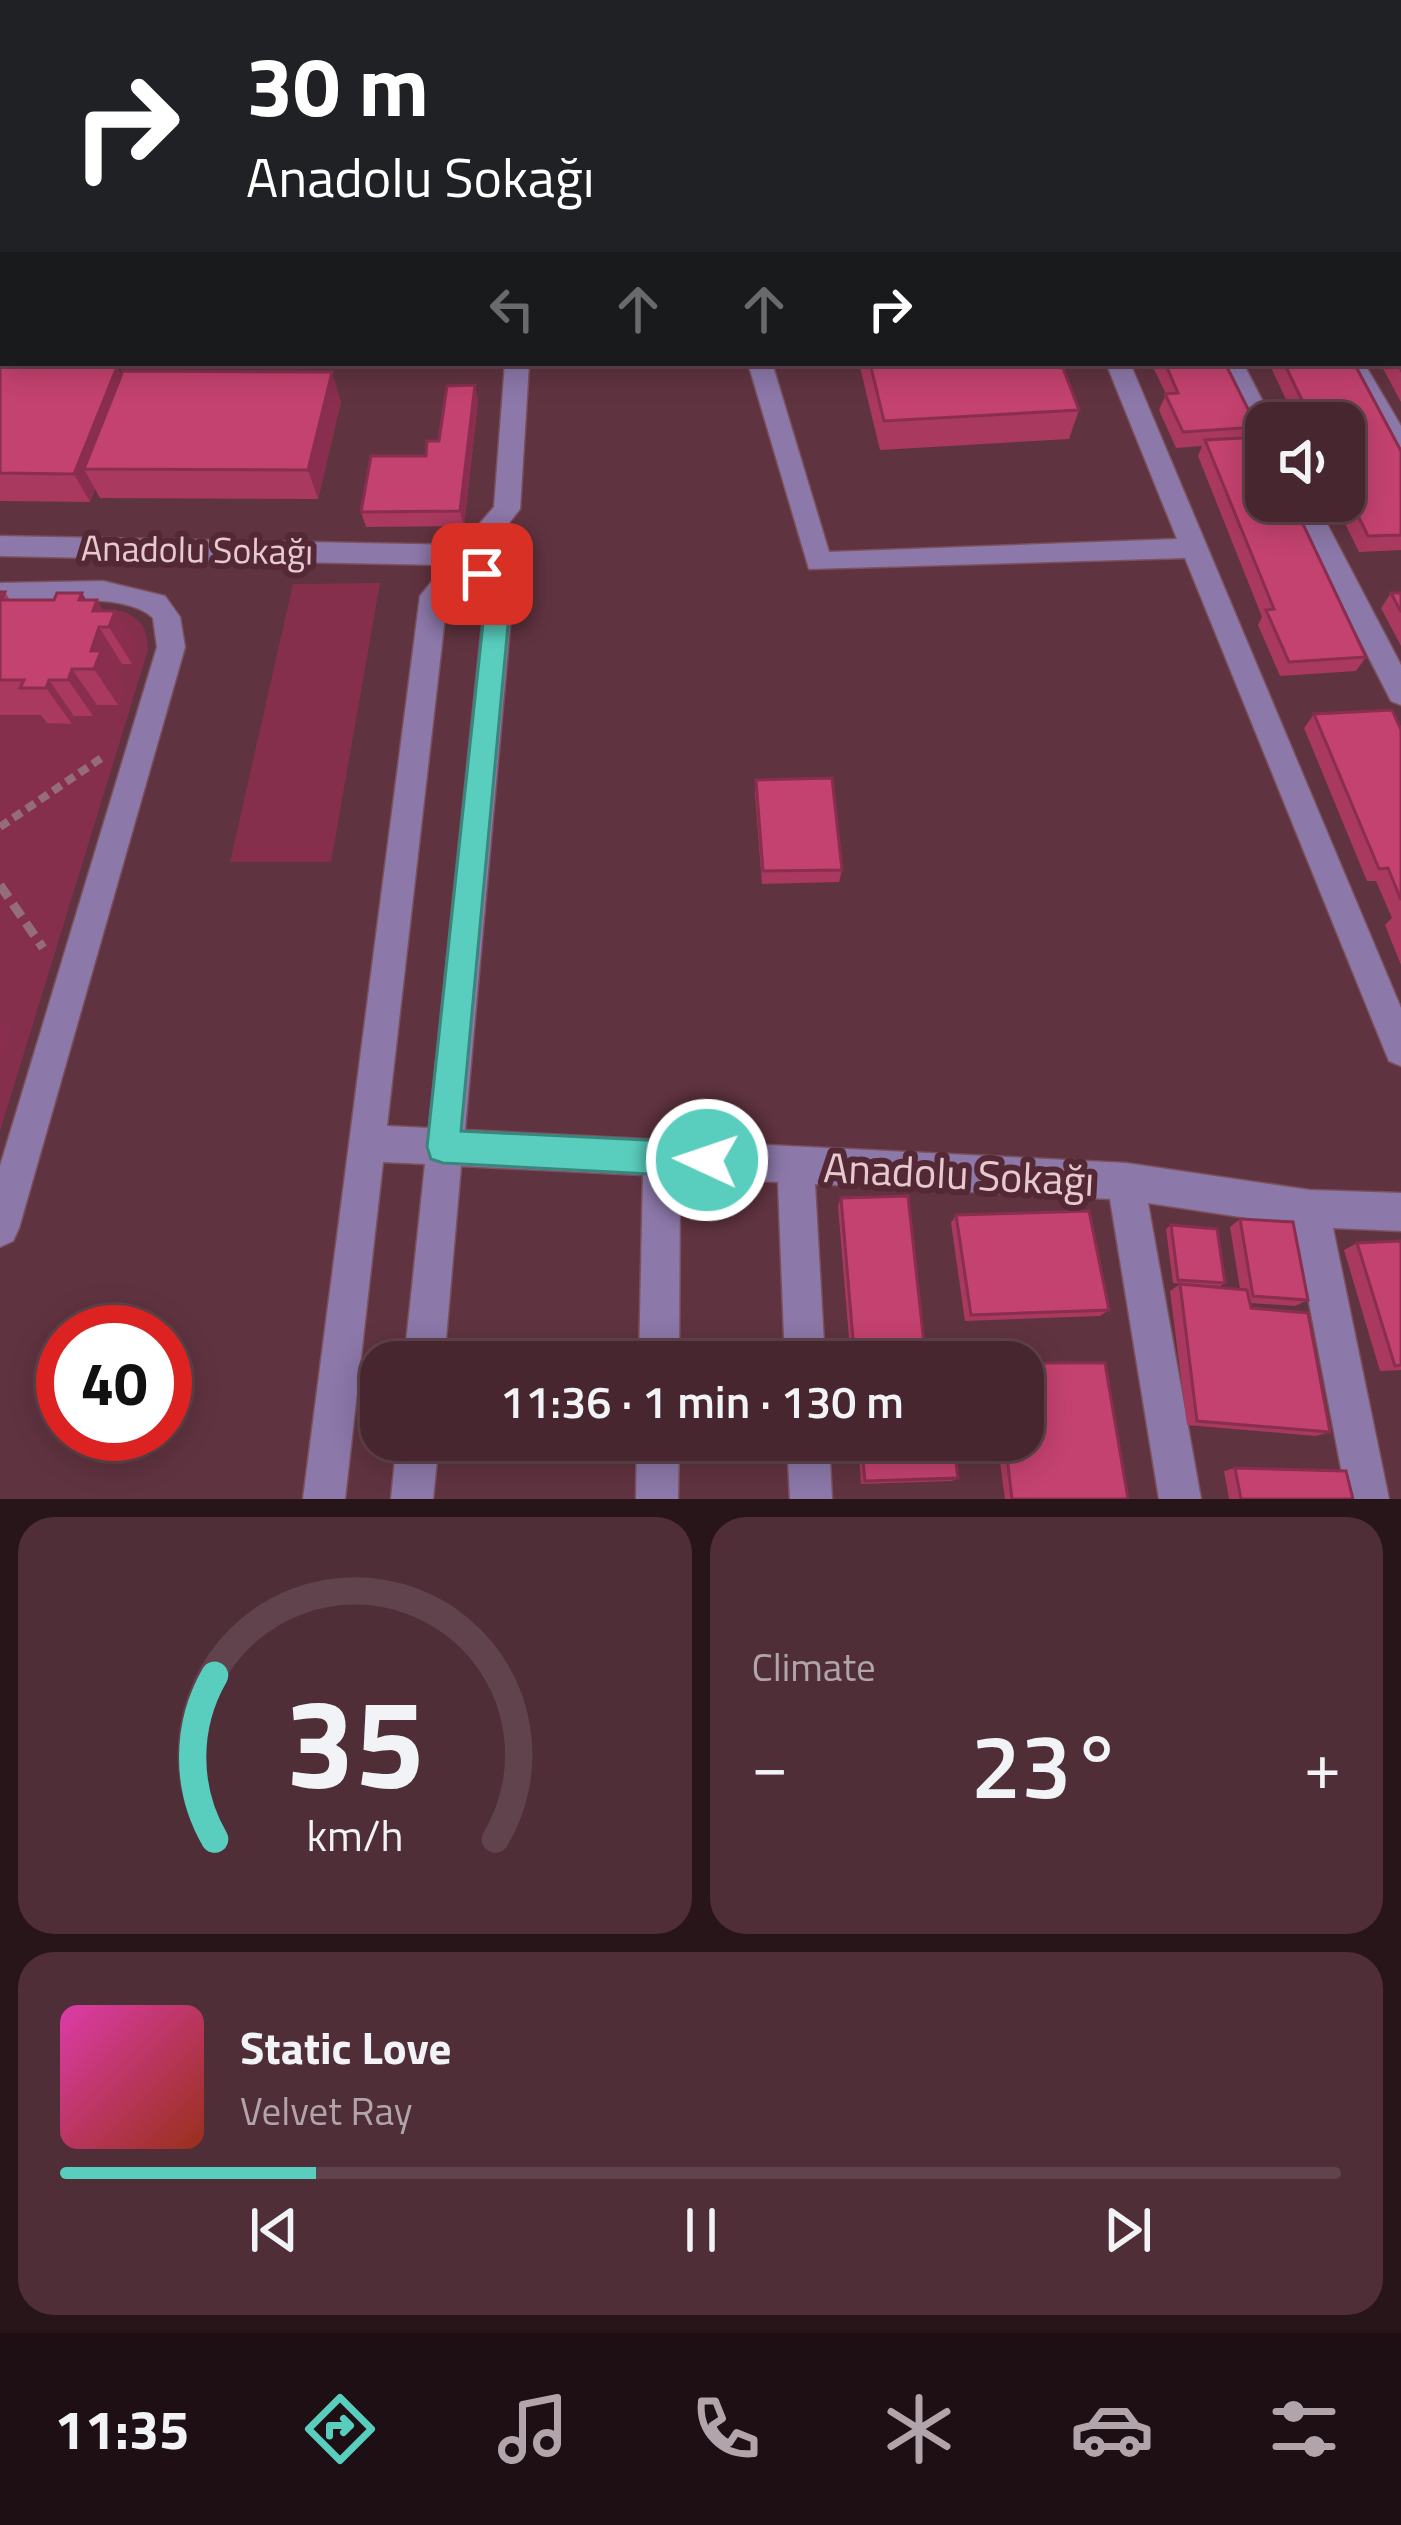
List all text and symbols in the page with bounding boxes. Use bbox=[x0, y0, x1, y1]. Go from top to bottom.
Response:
text: 30 m bbox=[246, 21, 429, 149]
icon: right bbox=[48, 48, 204, 204]
text: Anadolu Sokağı bbox=[246, 136, 594, 218]
icon: left bbox=[479, 276, 545, 342]
icon: ahead bbox=[605, 276, 671, 342]
icon: ahead bbox=[731, 276, 797, 342]
icon: right bbox=[857, 276, 923, 342]
map controls bbox=[1245, 402, 1365, 522]
button: sound bbox=[1245, 402, 1365, 522]
street label: Anadolu Sokağı bbox=[80, 519, 314, 579]
pin bbox=[431, 523, 533, 625]
icon: arrive bbox=[449, 541, 515, 607]
position arrow bbox=[644, 1097, 770, 1223]
street label: Anadolu Sokağı bbox=[822, 1134, 1096, 1212]
speed limit sign: 40 bbox=[36, 1305, 192, 1461]
text: 11:36 · 1 min · 130 m bbox=[500, 1367, 904, 1435]
text: Climate bbox=[752, 1637, 876, 1696]
text: 35 bbox=[285, 1647, 425, 1836]
text: 23° bbox=[971, 1696, 1122, 1833]
text: − bbox=[752, 1714, 788, 1815]
text: + bbox=[1304, 1714, 1341, 1815]
text: km/h bbox=[306, 1801, 403, 1867]
text: Static Love bbox=[240, 2013, 452, 2081]
text: Velvet Ray bbox=[240, 2081, 413, 2140]
icon: previous bbox=[241, 2197, 307, 2263]
icon: pause bbox=[668, 2197, 734, 2263]
icon: next bbox=[1095, 2197, 1161, 2263]
icon: directions bbox=[298, 2387, 382, 2471]
icon: music bbox=[491, 2387, 575, 2471]
icon: phone bbox=[684, 2387, 768, 2471]
icon: climate bbox=[877, 2387, 961, 2471]
icon: car bbox=[1070, 2387, 1154, 2471]
icon: filters bbox=[1262, 2387, 1346, 2471]
text: 11:35 bbox=[54, 2388, 189, 2470]

